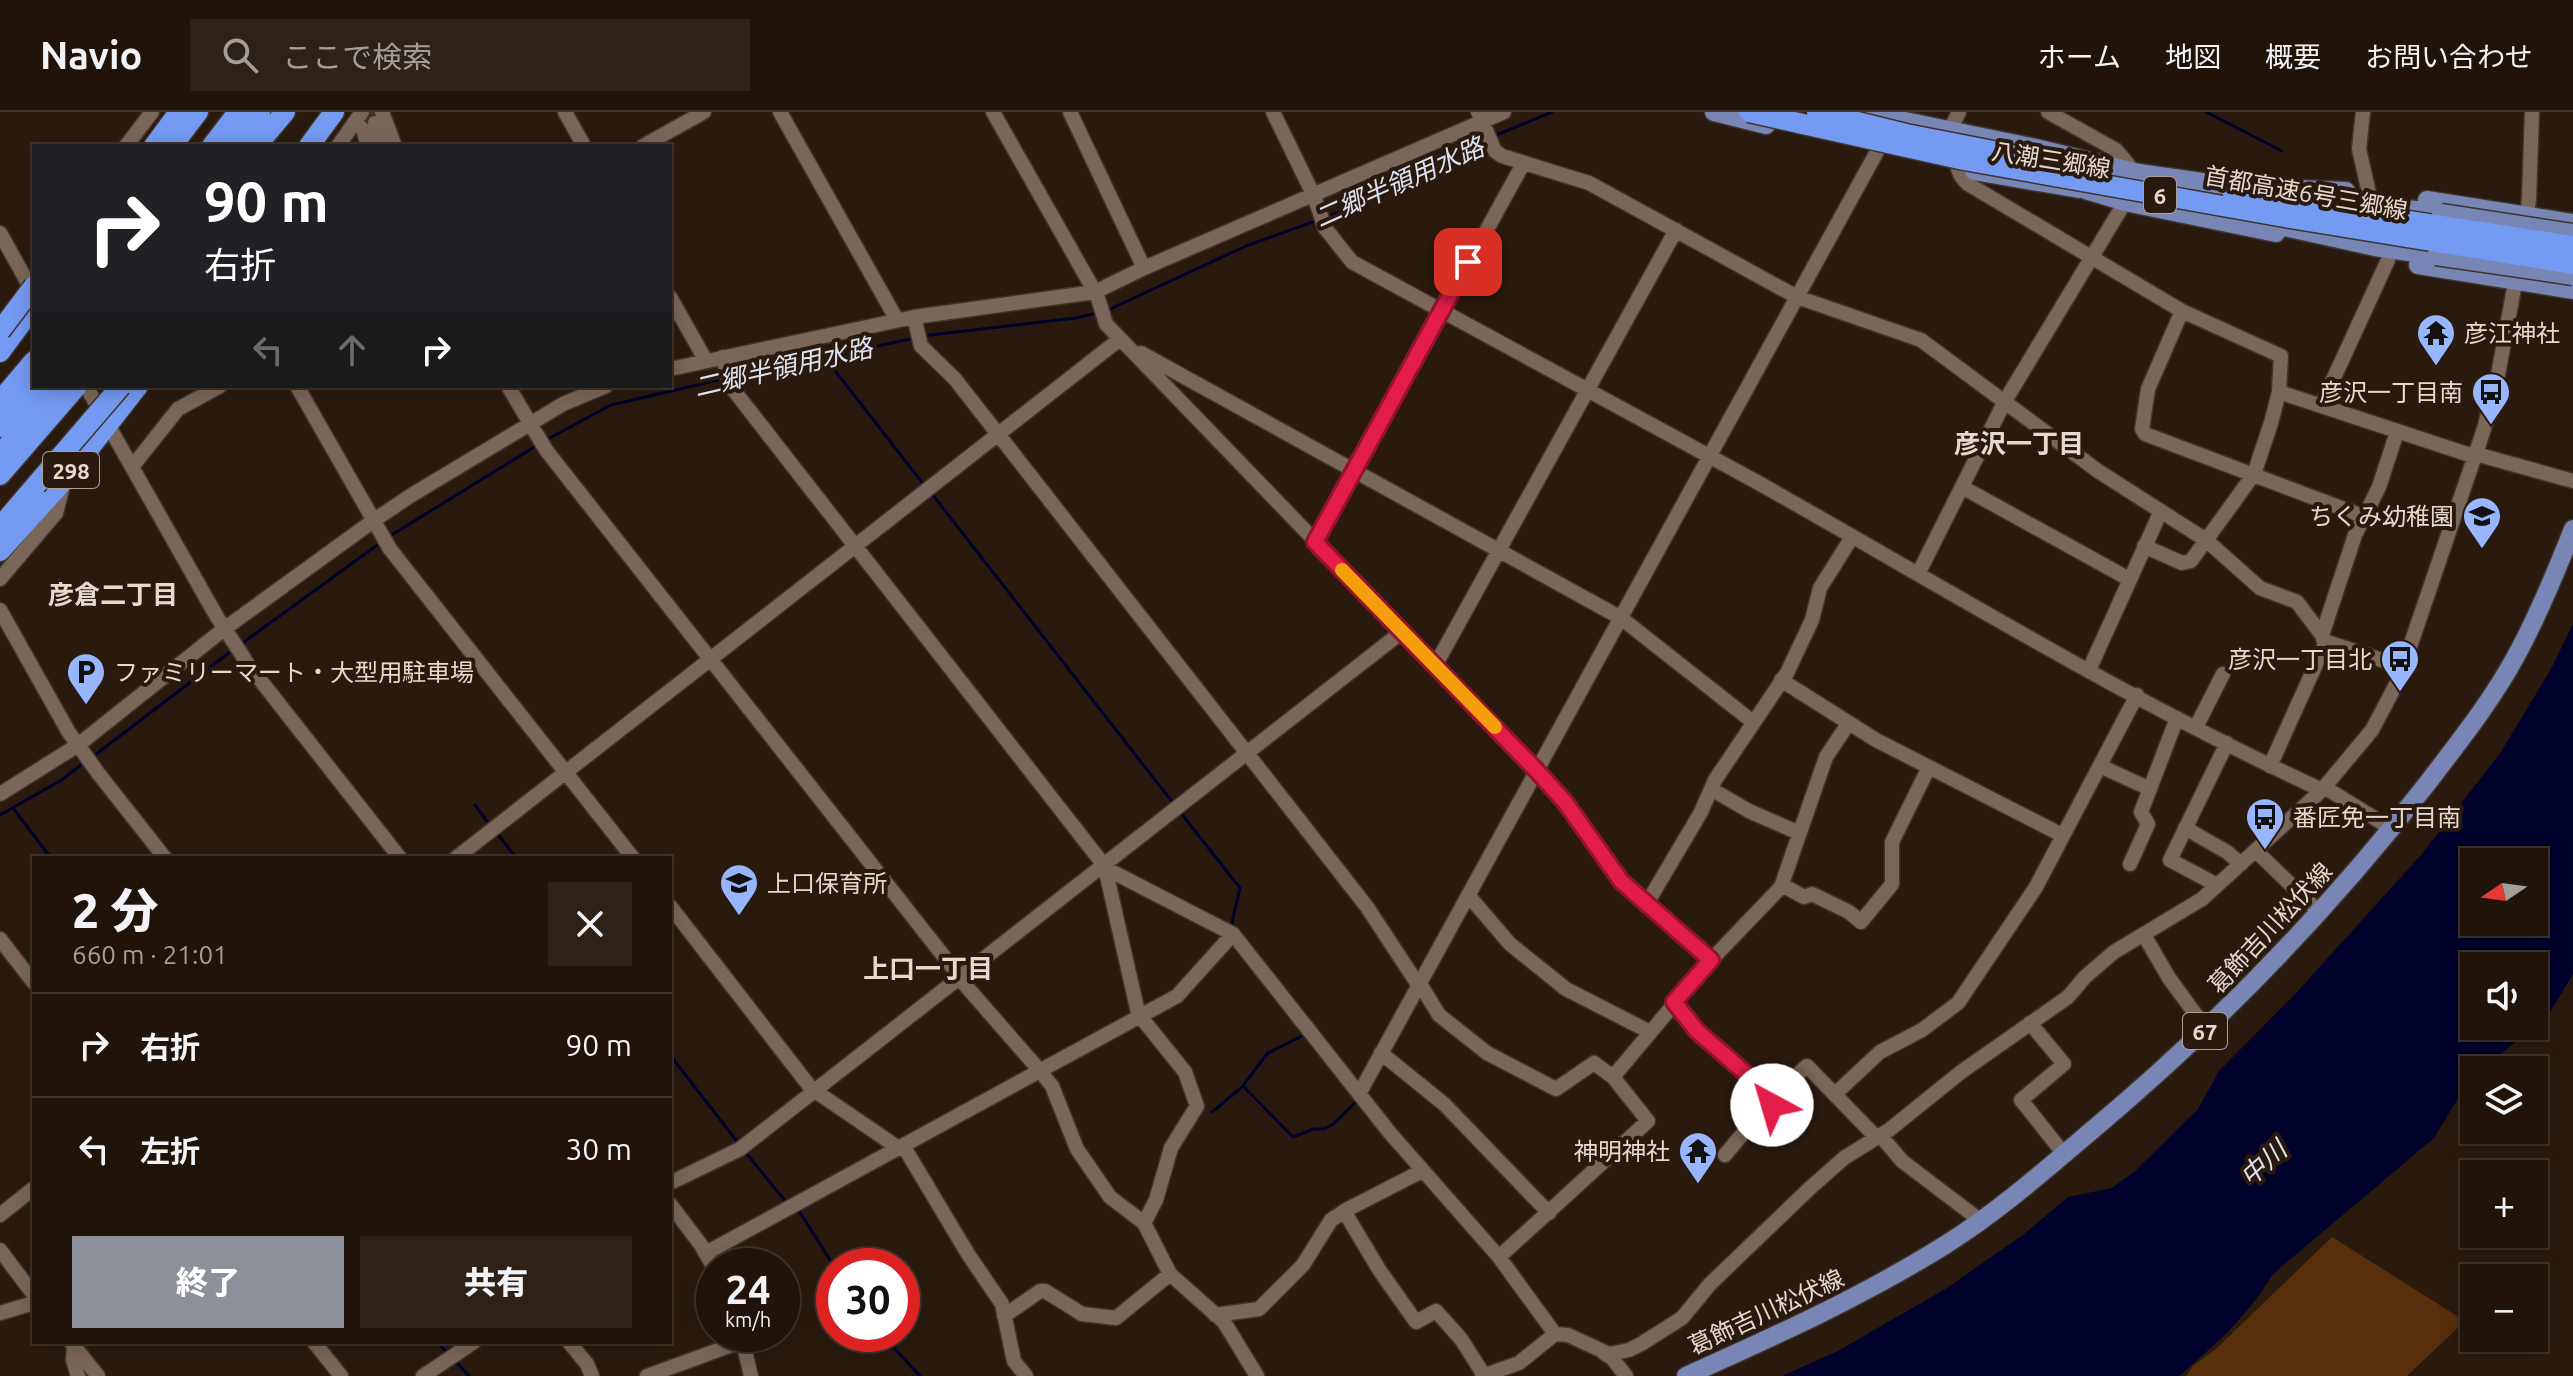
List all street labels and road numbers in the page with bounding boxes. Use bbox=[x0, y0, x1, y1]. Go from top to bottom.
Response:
street label: 八潮三郷線 bbox=[1990, 137, 2112, 183]
street label: 首都高速6号三郷線 bbox=[2202, 162, 2410, 224]
road number: 6 bbox=[2144, 177, 2176, 213]
road number: 298 bbox=[43, 452, 99, 488]
street label: 葛飾吉川松伏線 bbox=[2203, 857, 2337, 999]
road number: 67 bbox=[2183, 1013, 2227, 1049]
street label: 葛飾吉川松伏線 bbox=[1684, 1264, 1848, 1360]

